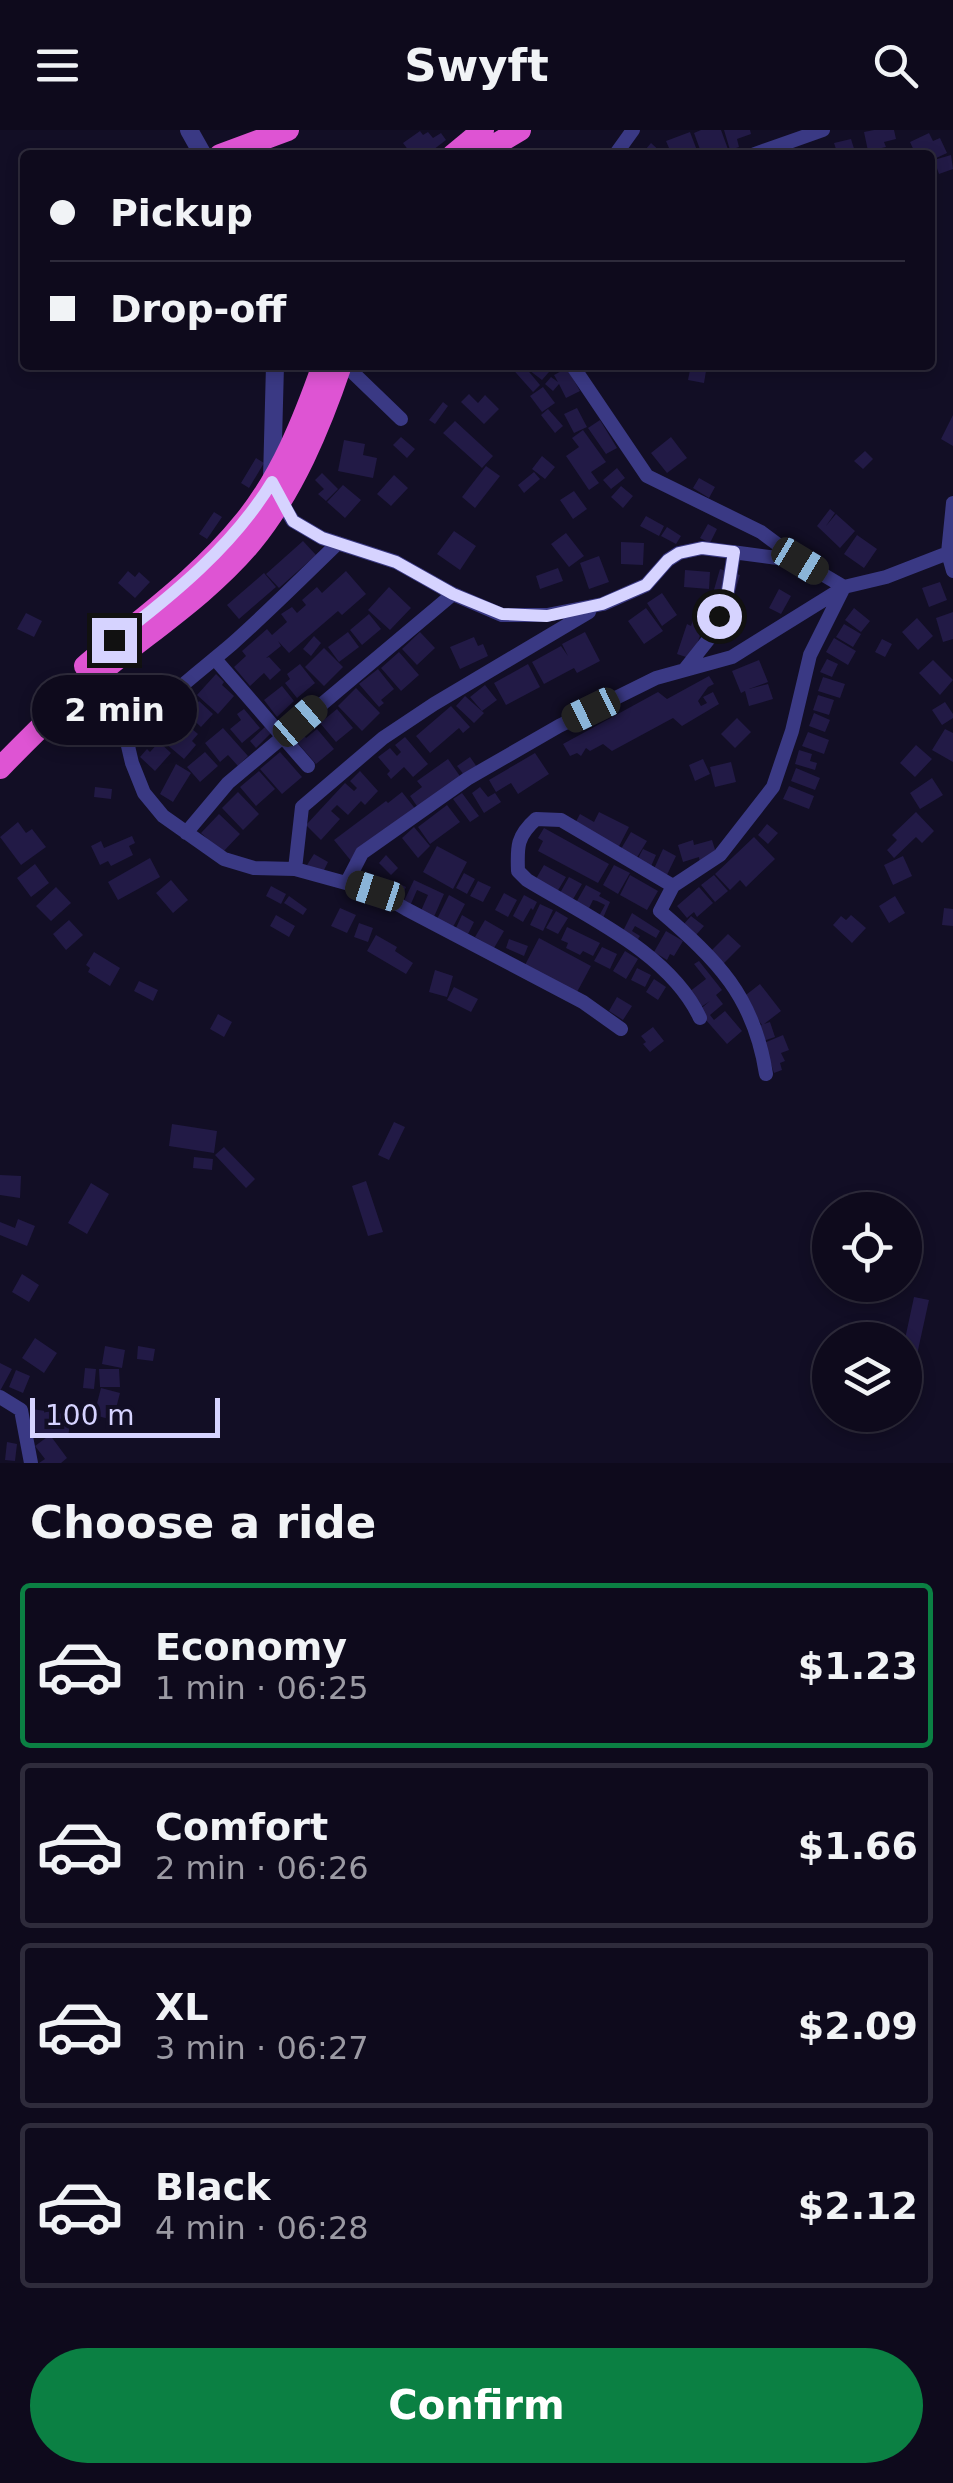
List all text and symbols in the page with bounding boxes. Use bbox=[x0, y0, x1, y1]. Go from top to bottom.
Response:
icon: menu bbox=[30, 38, 85, 93]
icon: search bbox=[868, 38, 923, 93]
text: Swyft bbox=[404, 39, 549, 92]
text: Pickup bbox=[110, 191, 253, 235]
text: Drop-off bbox=[110, 287, 286, 331]
car bbox=[767, 533, 833, 589]
route start bbox=[697, 594, 742, 639]
route end bbox=[92, 618, 137, 663]
callout: 2 min bbox=[32, 675, 196, 745]
car bbox=[557, 683, 625, 737]
car bbox=[268, 690, 332, 752]
text: 2 min bbox=[64, 691, 165, 729]
car bbox=[342, 867, 408, 915]
map controls bbox=[812, 1192, 922, 1432]
button: locate bbox=[812, 1192, 922, 1302]
button: layers bbox=[812, 1322, 922, 1432]
scale bar bbox=[30, 1393, 220, 1438]
text: 100 m bbox=[45, 1399, 135, 1432]
text: Choose a ride bbox=[30, 1496, 376, 1549]
icon: car bbox=[35, 1621, 125, 1711]
text: Economy bbox=[155, 1625, 347, 1669]
text: $1.23 bbox=[798, 1644, 918, 1688]
text: 1 min · 06:25 bbox=[155, 1669, 369, 1707]
icon: car bbox=[35, 1801, 125, 1891]
text: Comfort bbox=[155, 1805, 328, 1849]
text: $1.66 bbox=[798, 1824, 918, 1868]
text: 2 min · 06:26 bbox=[155, 1849, 369, 1887]
icon: car bbox=[35, 1981, 125, 2071]
text: XL bbox=[155, 1985, 209, 2029]
text: $2.09 bbox=[798, 2004, 918, 2048]
text: 3 min · 06:27 bbox=[155, 2029, 369, 2067]
icon: car bbox=[35, 2161, 125, 2251]
text: Black bbox=[155, 2165, 270, 2209]
text: $2.12 bbox=[798, 2184, 918, 2228]
text: 4 min · 06:28 bbox=[155, 2209, 369, 2247]
button: Confirm bbox=[30, 2348, 923, 2463]

